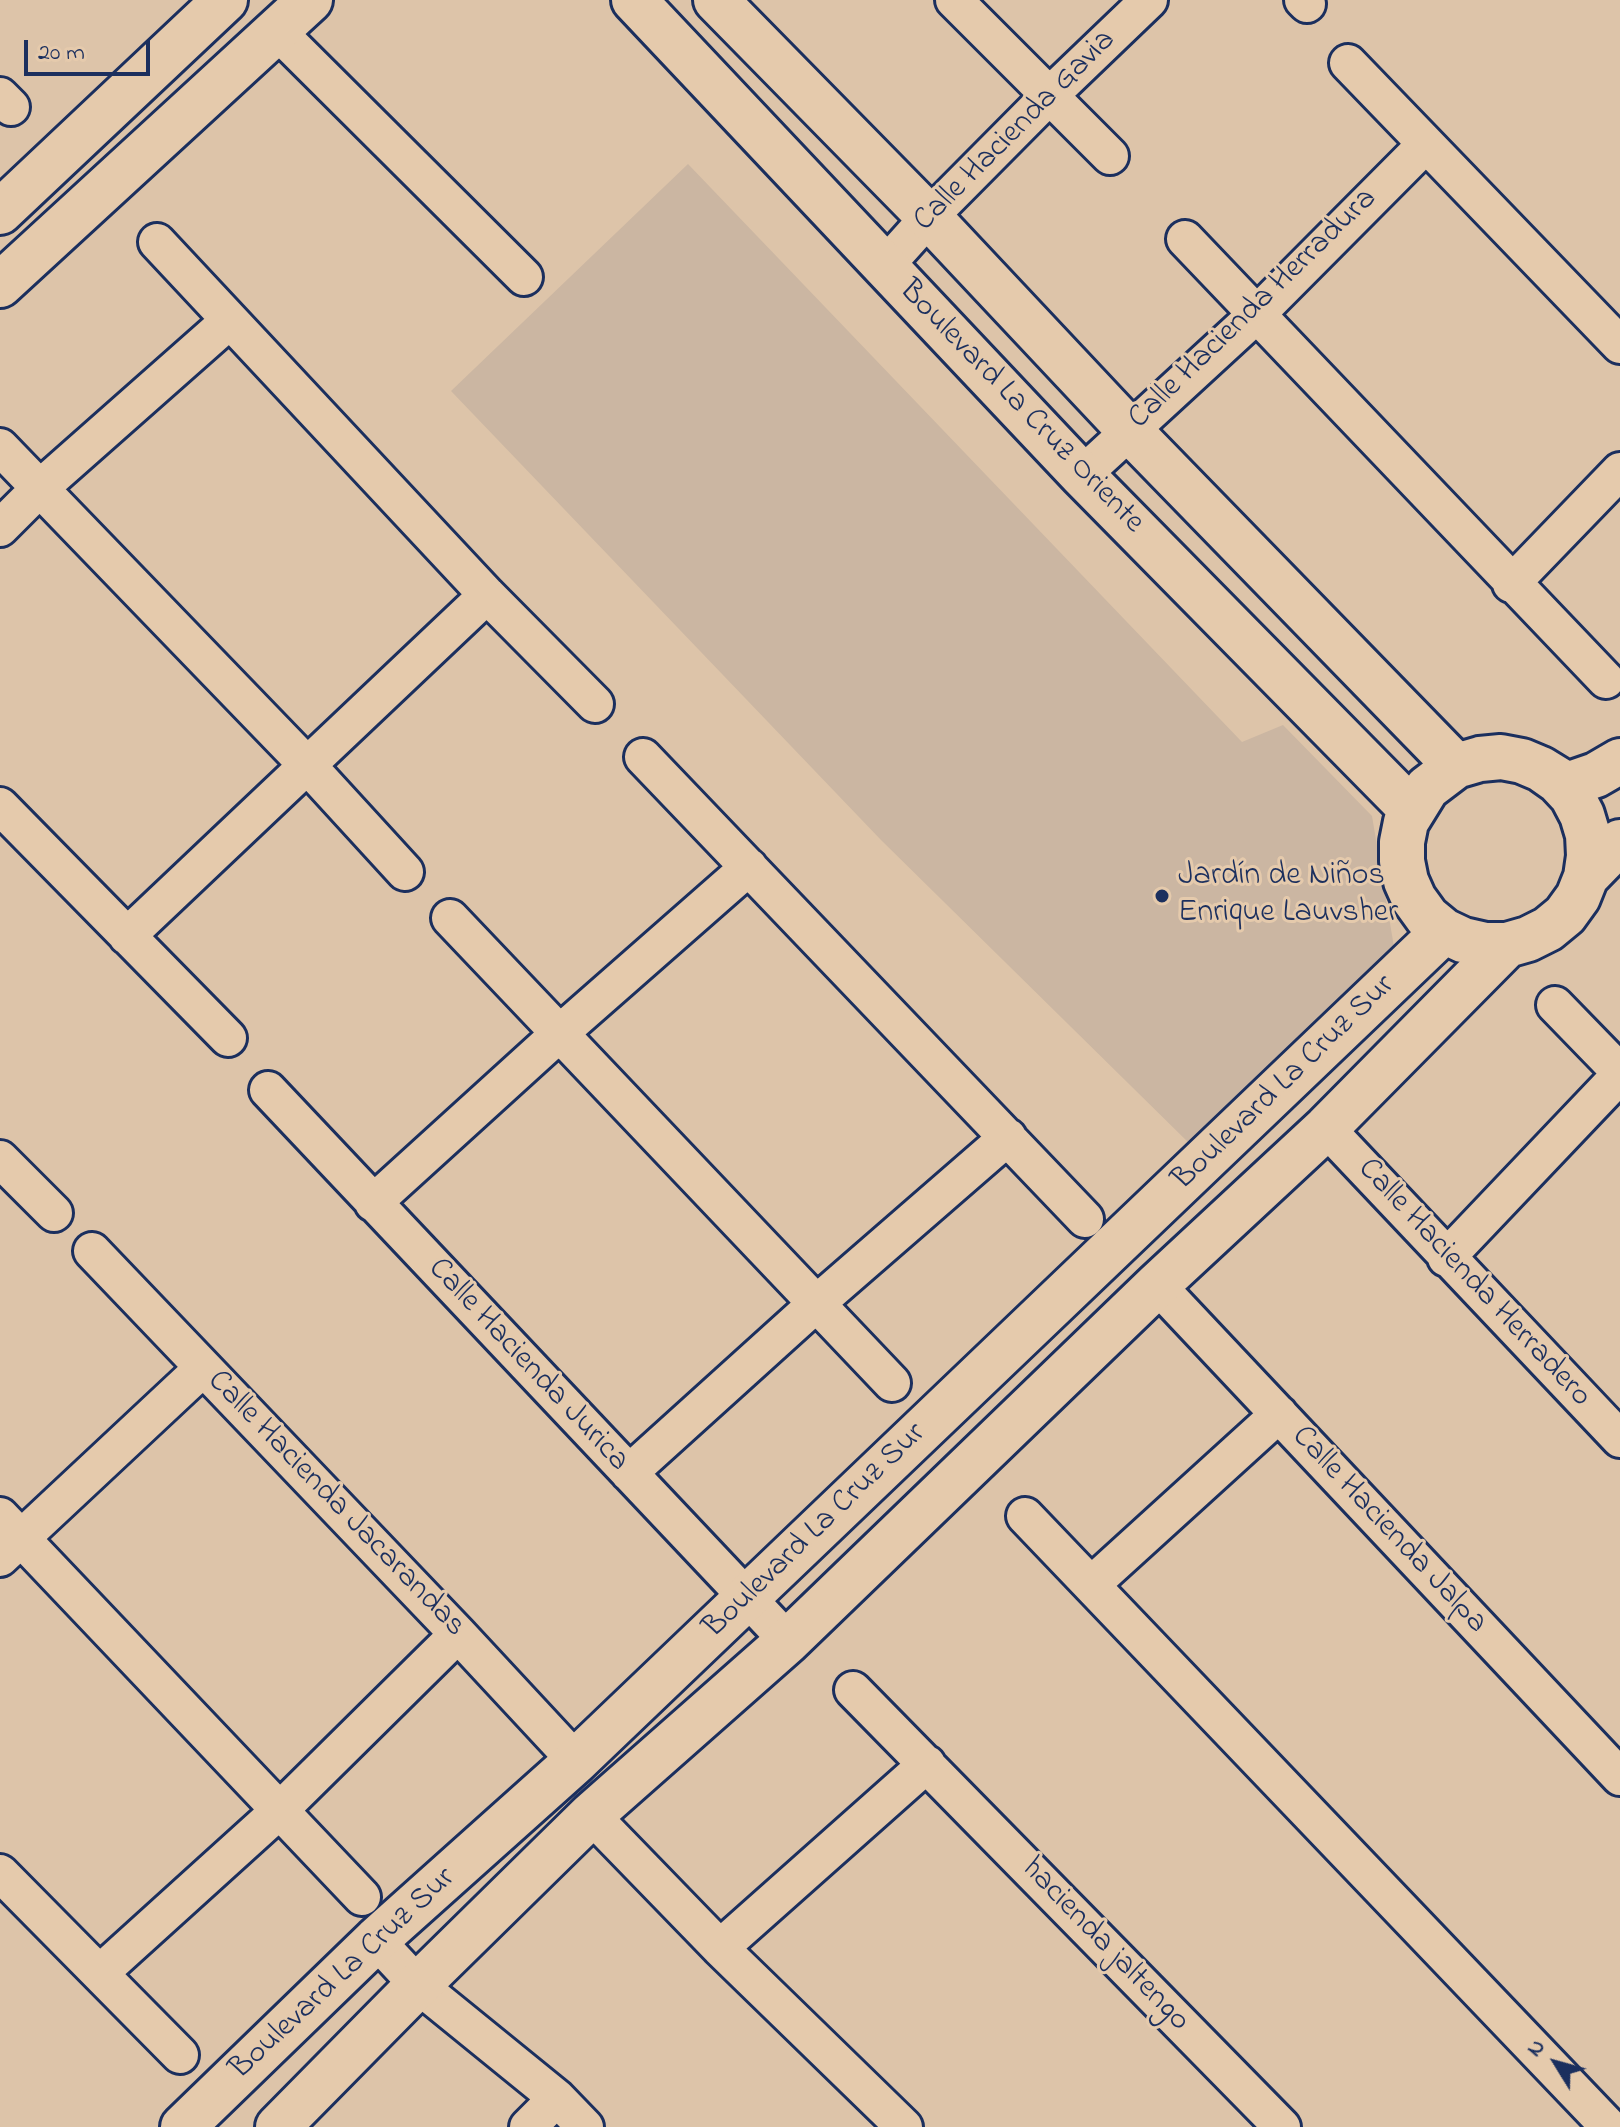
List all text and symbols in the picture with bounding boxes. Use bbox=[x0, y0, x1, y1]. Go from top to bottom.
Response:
street label: Calle Hacienda Gavia bbox=[907, 23, 1125, 241]
scale bar bbox=[28, 24, 154, 74]
text: 20 m bbox=[38, 36, 85, 71]
street label: Calle Hacienda Herradura bbox=[1122, 181, 1386, 439]
street label: Boulevard La Cruz Oriente bbox=[889, 273, 1151, 543]
place label: Jardín de Niños Enrique Lauvsher bbox=[1178, 859, 1398, 934]
marker: Jardín de Niños Enrique Lauvsher bbox=[1153, 887, 1171, 905]
street label: Boulevard La Cruz Sur bbox=[1166, 968, 1404, 1200]
street label: Calle Hacienda Herradero bbox=[1348, 1152, 1598, 1416]
street label: Calle Hacienda Jurica bbox=[418, 1251, 636, 1481]
street label: Calle Hacienda Jacarandas bbox=[198, 1364, 472, 1646]
street label: Boulevard La Cruz Sur bbox=[697, 1416, 935, 1648]
street label: Calle Hacienda Jalpa bbox=[1282, 1419, 1494, 1643]
street label: hacienda jaltengo bbox=[1011, 1851, 1197, 2041]
street label: Boulevard La Cruz Sur bbox=[223, 1861, 465, 2089]
north arrow bbox=[1516, 2023, 1596, 2103]
text: N bbox=[1520, 2033, 1554, 2064]

